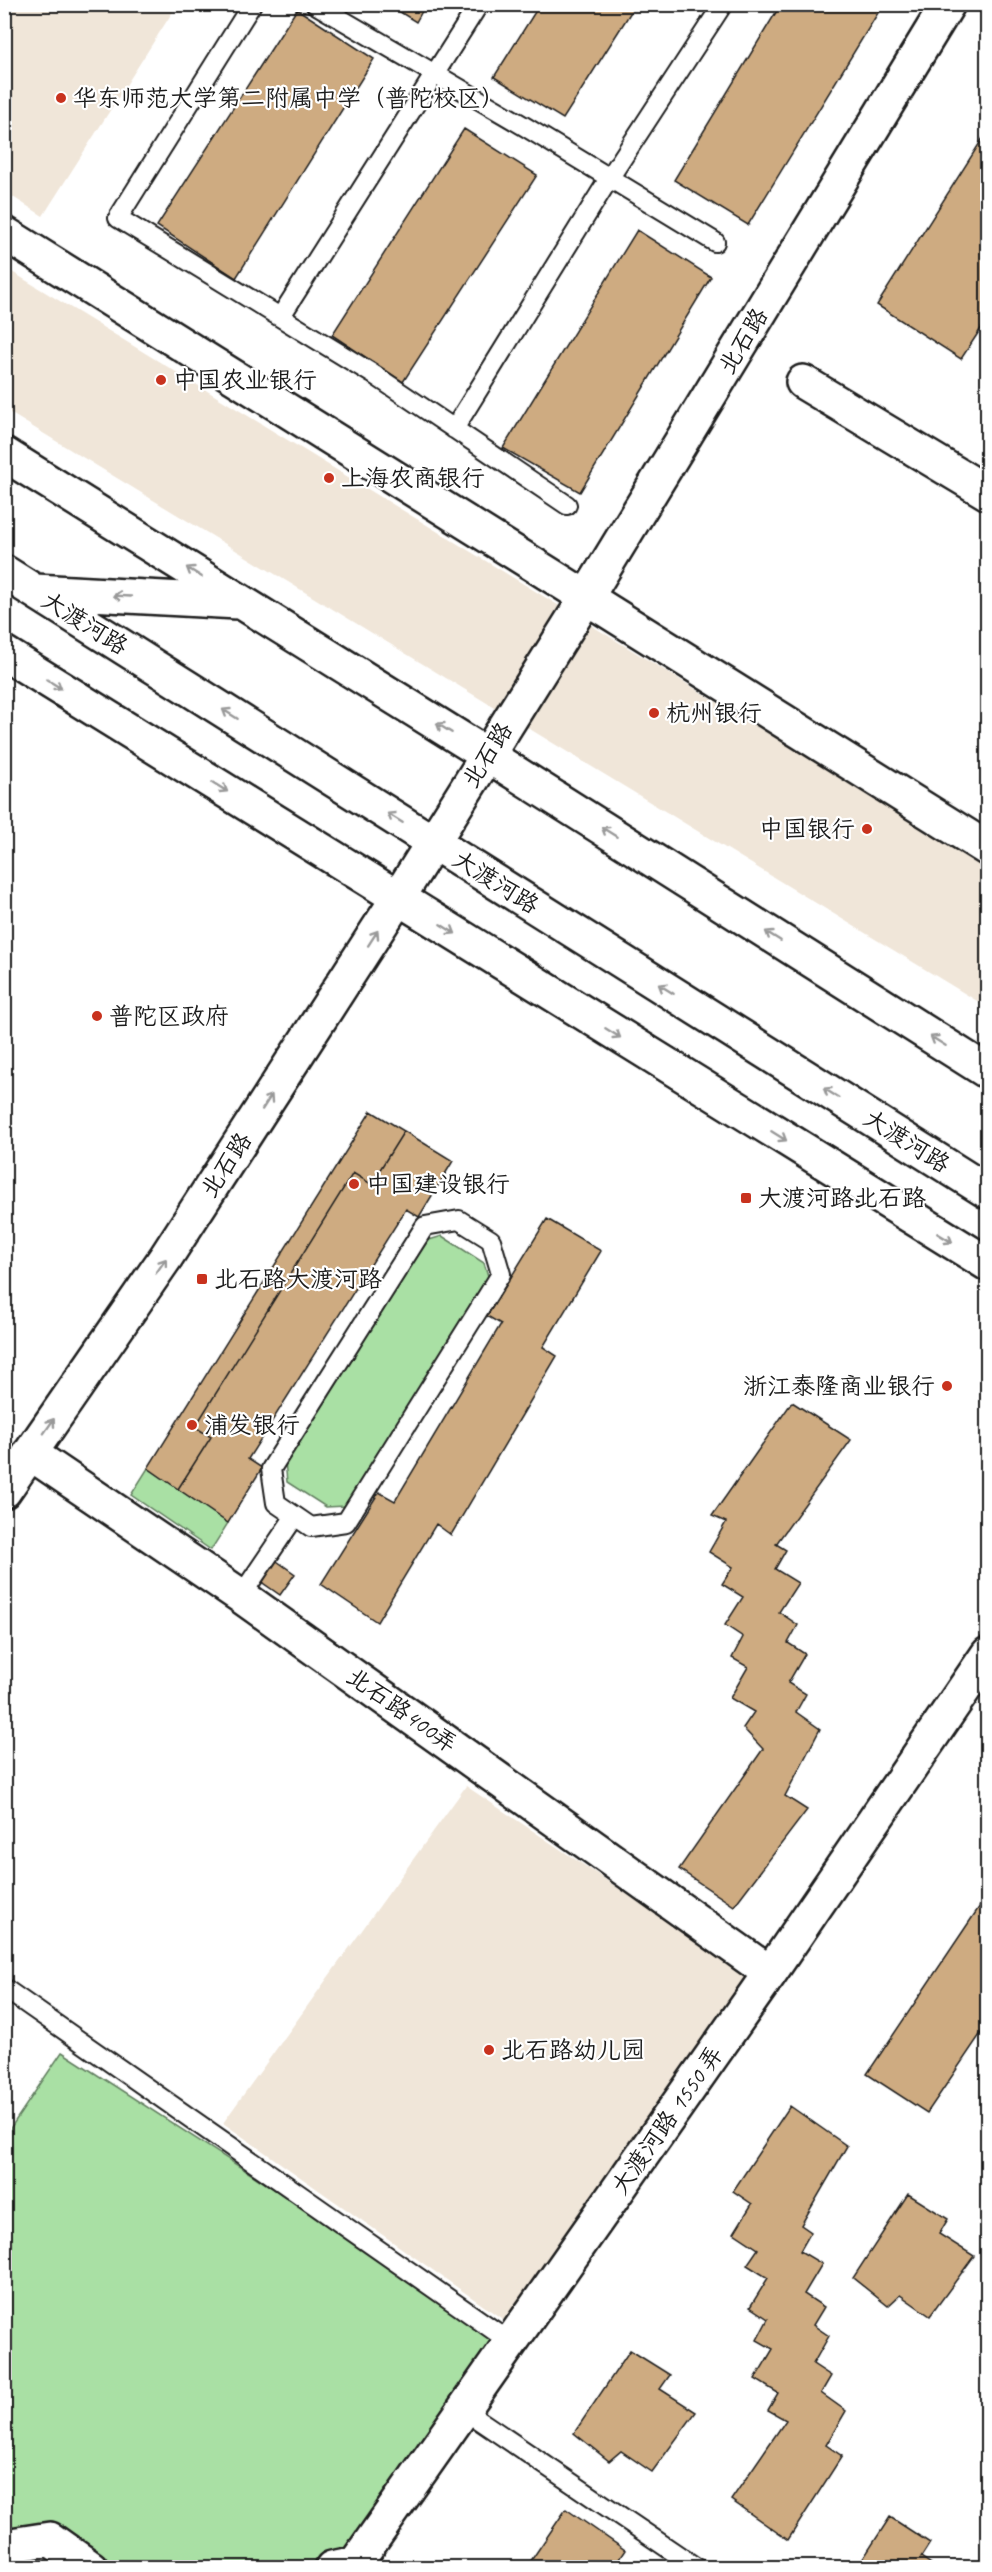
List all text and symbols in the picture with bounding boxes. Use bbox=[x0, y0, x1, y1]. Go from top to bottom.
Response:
place label: 华东师范大学第二附属中学（普陀校区） bbox=[73, 83, 505, 113]
marker: 华东师范大学第二附属中学（普陀校区） bbox=[54, 91, 68, 105]
street label: 北石路 bbox=[712, 302, 774, 380]
place label: 中国农业银行 bbox=[173, 365, 317, 395]
marker: 中国农业银行 bbox=[154, 373, 168, 387]
place label: 上海农商银行 bbox=[341, 463, 485, 493]
marker: 上海农商银行 bbox=[322, 471, 336, 485]
one-way arrow bbox=[186, 565, 203, 577]
street label: 大渡河路 bbox=[36, 585, 134, 661]
one-way arrow bbox=[113, 590, 132, 601]
one-way arrow bbox=[45, 678, 62, 690]
place label: 杭州银行 bbox=[666, 698, 762, 728]
marker: 杭州银行 bbox=[647, 706, 661, 720]
one-way arrow bbox=[222, 708, 239, 720]
street label: 北石路 bbox=[455, 717, 519, 793]
one-way arrow bbox=[436, 721, 453, 733]
one-way arrow bbox=[211, 781, 228, 793]
one-way arrow bbox=[387, 812, 404, 824]
place label: 中国银行 bbox=[759, 814, 855, 844]
marker: 中国银行 bbox=[860, 822, 874, 836]
one-way arrow bbox=[601, 826, 618, 838]
street label: 大渡河路 bbox=[447, 844, 545, 920]
one-way arrow bbox=[439, 924, 456, 936]
one-way arrow bbox=[367, 930, 379, 947]
one-way arrow bbox=[765, 930, 782, 943]
one-way arrow bbox=[659, 983, 675, 995]
place label: 普陀区政府 bbox=[109, 1001, 229, 1031]
marker: 普陀区政府 bbox=[90, 1009, 104, 1023]
one-way arrow bbox=[604, 1027, 621, 1039]
one-way arrow bbox=[930, 1035, 947, 1047]
one-way arrow bbox=[824, 1087, 840, 1099]
one-way arrow bbox=[261, 1094, 273, 1111]
street label: 大渡河路 bbox=[858, 1103, 956, 1179]
street label: 北石路 bbox=[194, 1127, 258, 1203]
one-way arrow bbox=[770, 1130, 787, 1143]
place label: 中国建设银行 bbox=[366, 1169, 510, 1199]
marker: 中国建设银行 bbox=[347, 1177, 361, 1191]
place label: 大渡河路北石路 bbox=[758, 1183, 926, 1213]
marker: 大渡河路北石路 bbox=[739, 1191, 753, 1205]
one-way arrow bbox=[936, 1233, 953, 1245]
one-way arrow bbox=[155, 1258, 167, 1274]
place label: 北石路大渡河路 bbox=[214, 1264, 382, 1294]
marker: 北石路大渡河路 bbox=[195, 1272, 209, 1286]
place label: 浙江泰隆商业银行 bbox=[743, 1371, 935, 1401]
marker: 浙江泰隆商业银行 bbox=[940, 1379, 954, 1393]
place label: 浦发银行 bbox=[204, 1410, 300, 1440]
one-way arrow bbox=[43, 1418, 55, 1434]
marker: 浦发银行 bbox=[185, 1418, 199, 1432]
street label: 北石路400弄 bbox=[341, 1661, 463, 1759]
place label: 北石路幼儿园 bbox=[501, 2035, 645, 2065]
street label: 大渡河路 1550 弄 bbox=[605, 2040, 729, 2200]
marker: 北石路幼儿园 bbox=[482, 2043, 496, 2057]

